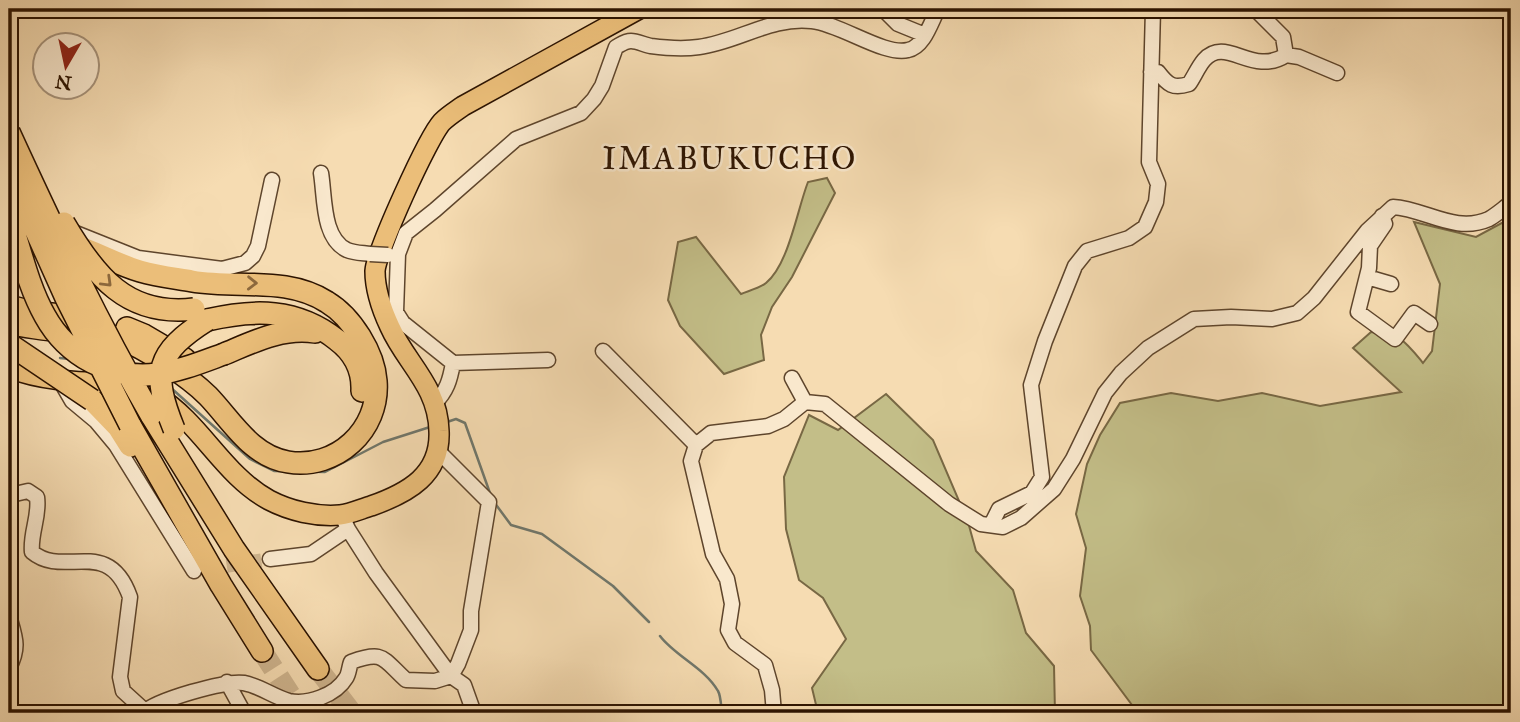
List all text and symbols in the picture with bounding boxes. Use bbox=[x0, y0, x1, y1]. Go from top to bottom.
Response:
north arrow bbox=[32, 32, 102, 102]
text: N bbox=[54, 70, 73, 95]
district label: IMABUKUCHO bbox=[603, 139, 857, 178]
one-way arrow bbox=[99, 273, 112, 286]
one-way arrow bbox=[247, 275, 258, 291]

